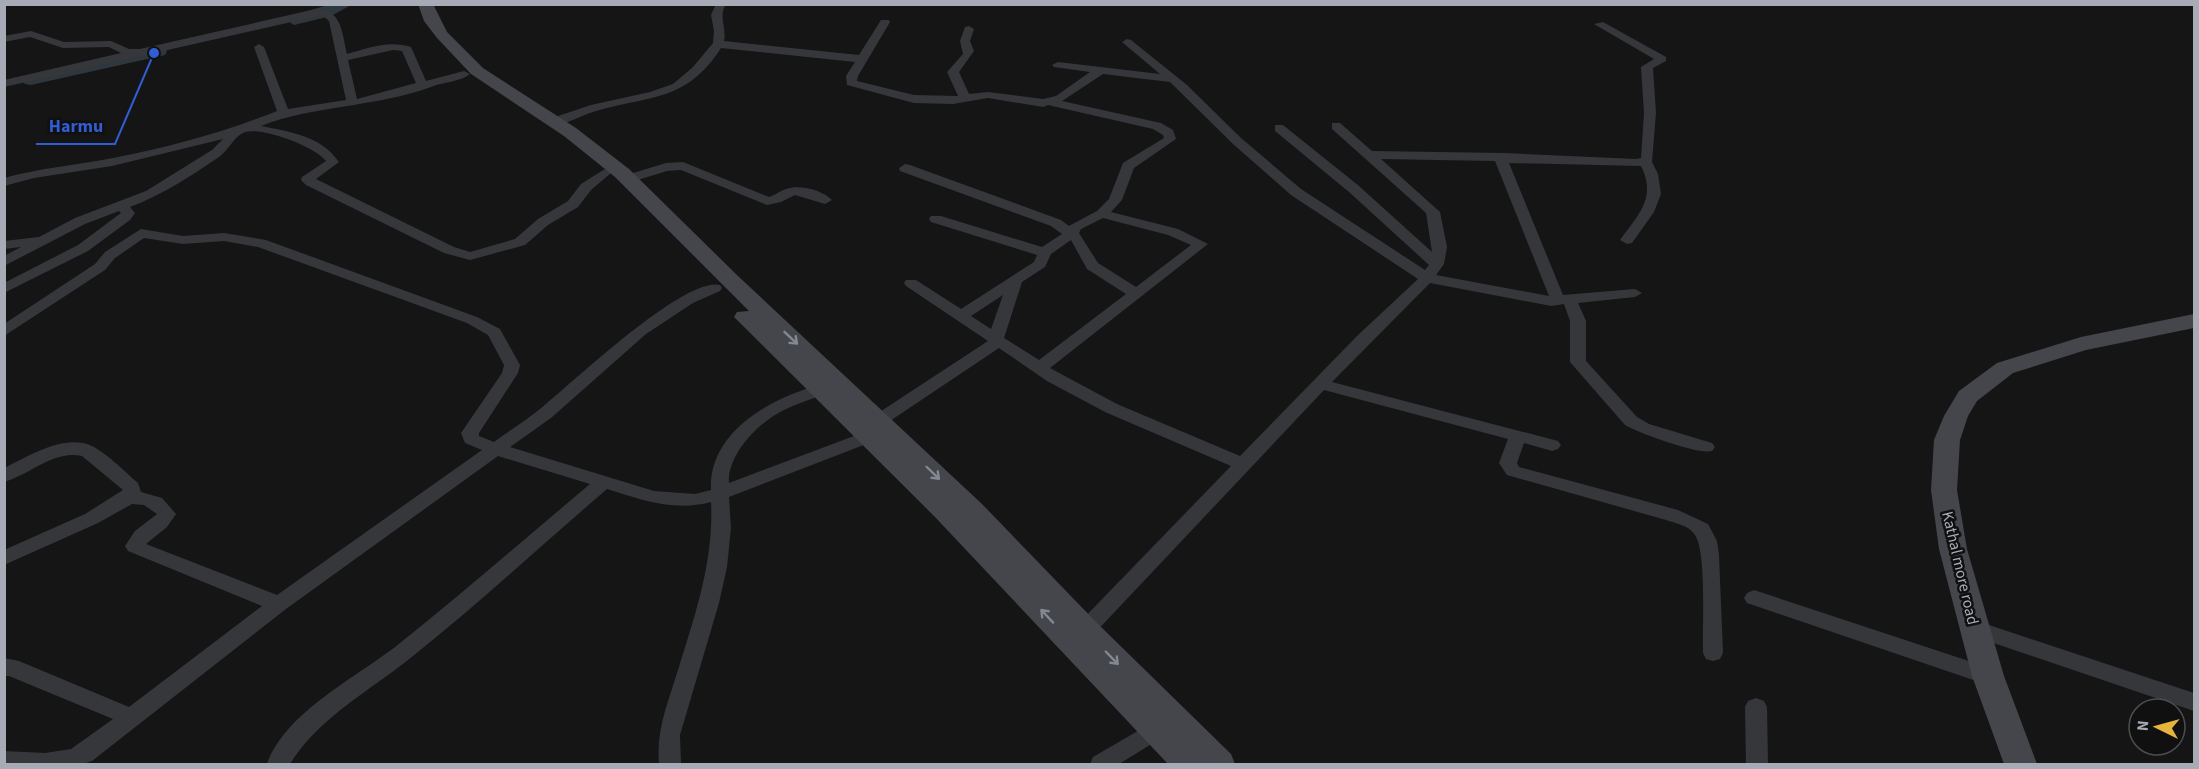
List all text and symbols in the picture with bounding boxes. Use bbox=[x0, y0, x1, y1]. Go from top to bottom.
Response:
callout: Harmu bbox=[36, 108, 115, 144]
text: Harmu bbox=[49, 114, 103, 139]
one-way arrow bbox=[784, 331, 799, 346]
one-way arrow bbox=[925, 466, 940, 480]
street label: Kathal more road bbox=[1936, 509, 1984, 627]
one-way arrow bbox=[1040, 609, 1054, 624]
one-way arrow bbox=[1105, 651, 1119, 666]
north arrow bbox=[2127, 697, 2187, 757]
text: N bbox=[2132, 720, 2154, 732]

